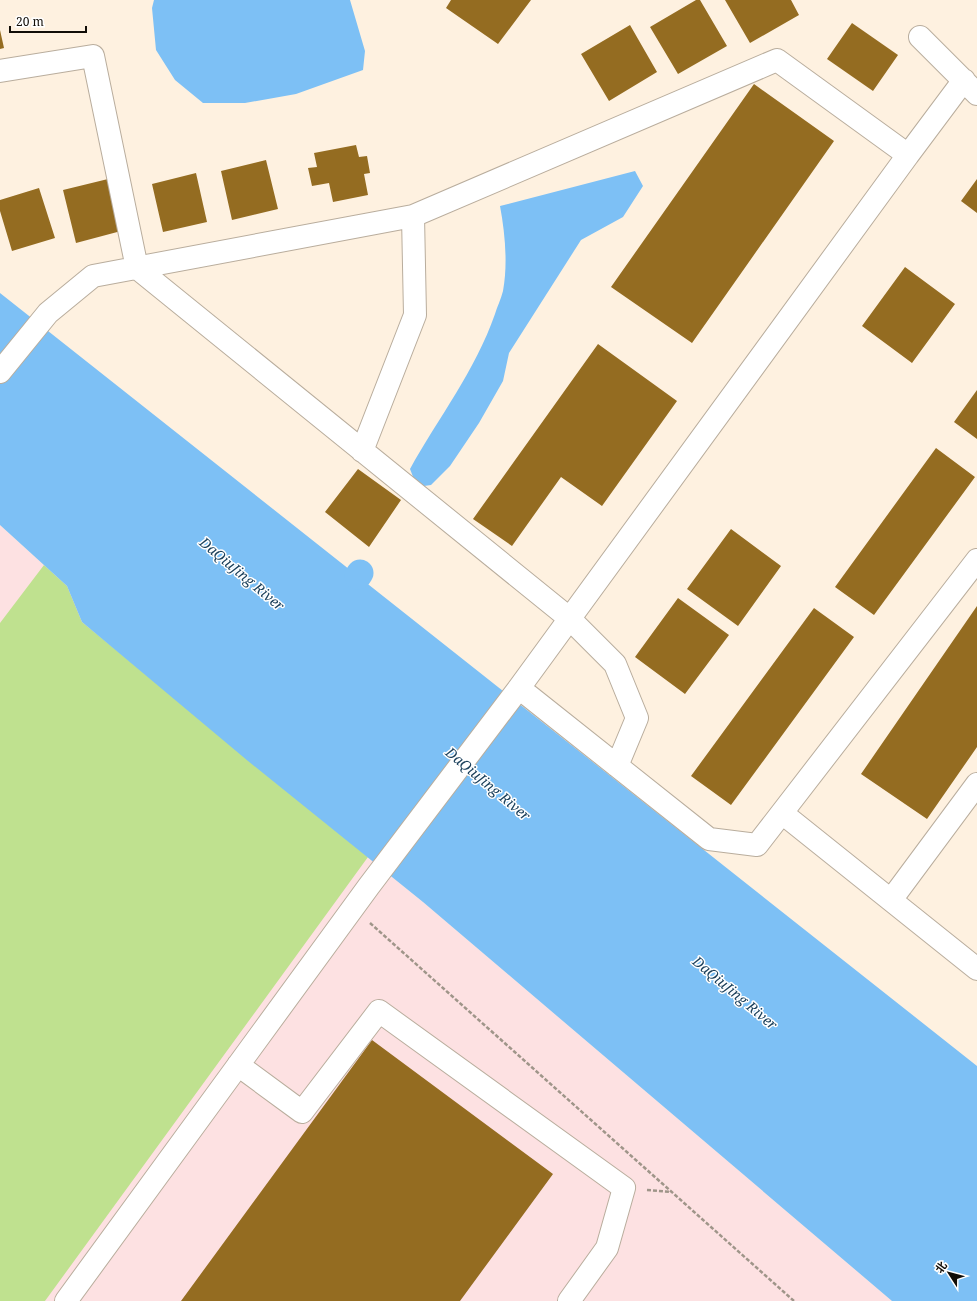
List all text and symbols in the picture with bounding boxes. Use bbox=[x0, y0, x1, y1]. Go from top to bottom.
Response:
scale bar bbox=[10, 8, 86, 34]
text: 20 m bbox=[16, 13, 44, 30]
water label: DaQiuJing River bbox=[195, 532, 289, 615]
water label: DaQiuJing River bbox=[441, 742, 535, 825]
water label: DaQiuJing River bbox=[688, 951, 782, 1034]
north arrow bbox=[929, 1253, 969, 1293]
text: 北 bbox=[931, 1258, 950, 1276]

